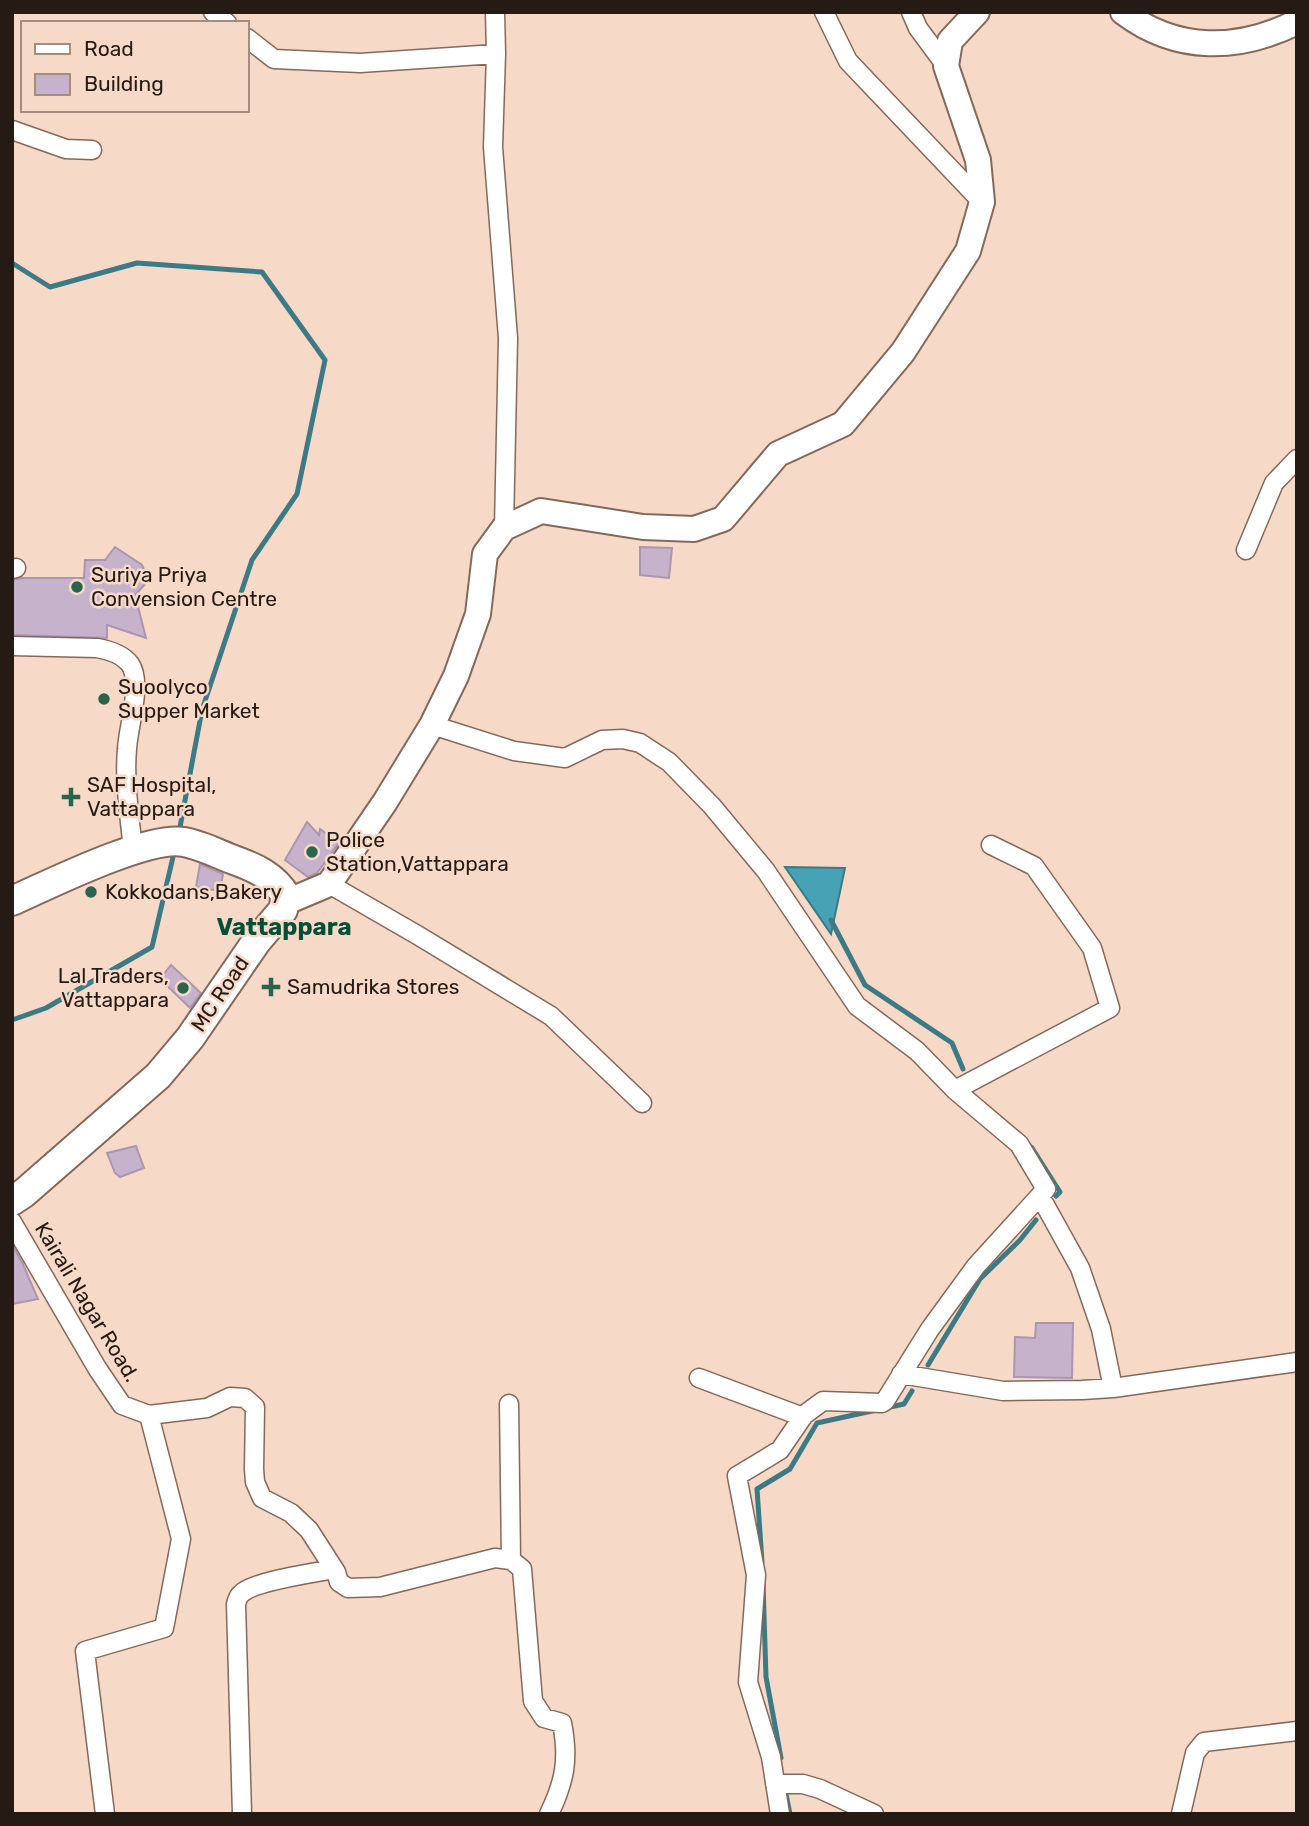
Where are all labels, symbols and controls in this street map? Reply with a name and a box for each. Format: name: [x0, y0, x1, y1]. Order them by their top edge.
legend: [21, 21, 248, 112]
text: Road: [84, 36, 134, 61]
text: Building: [84, 71, 164, 96]
place label: Suriya Priya Convension Centre: [91, 562, 277, 611]
marker: Suriya Priya Convension Centre: [69, 579, 85, 595]
place label: Suoolyco Supper Market: [118, 674, 260, 723]
marker: Suoolyco Supper Market: [96, 691, 112, 707]
place label: SAF Hospital, Vattappara: [87, 772, 217, 821]
marker: SAF Hospital, Vattappara: [61, 787, 81, 807]
place label: Police Station,Vattappara: [326, 827, 509, 876]
marker: Police Station,Vattappara: [304, 844, 320, 860]
place label: Kokkodans,Bakery: [105, 879, 283, 904]
marker: Kokkodans,Bakery: [83, 884, 99, 900]
district label: Vattappara: [216, 913, 352, 941]
street label: MC Road: [185, 951, 254, 1036]
place label: Lal Traders, Vattappara: [58, 963, 169, 1012]
place label: Samudrika Stores: [287, 974, 459, 999]
marker: Samudrika Stores: [261, 977, 281, 997]
marker: Lal Traders, Vattappara: [175, 980, 191, 996]
street label: Kairali Nagar Road.: [30, 1217, 145, 1386]

